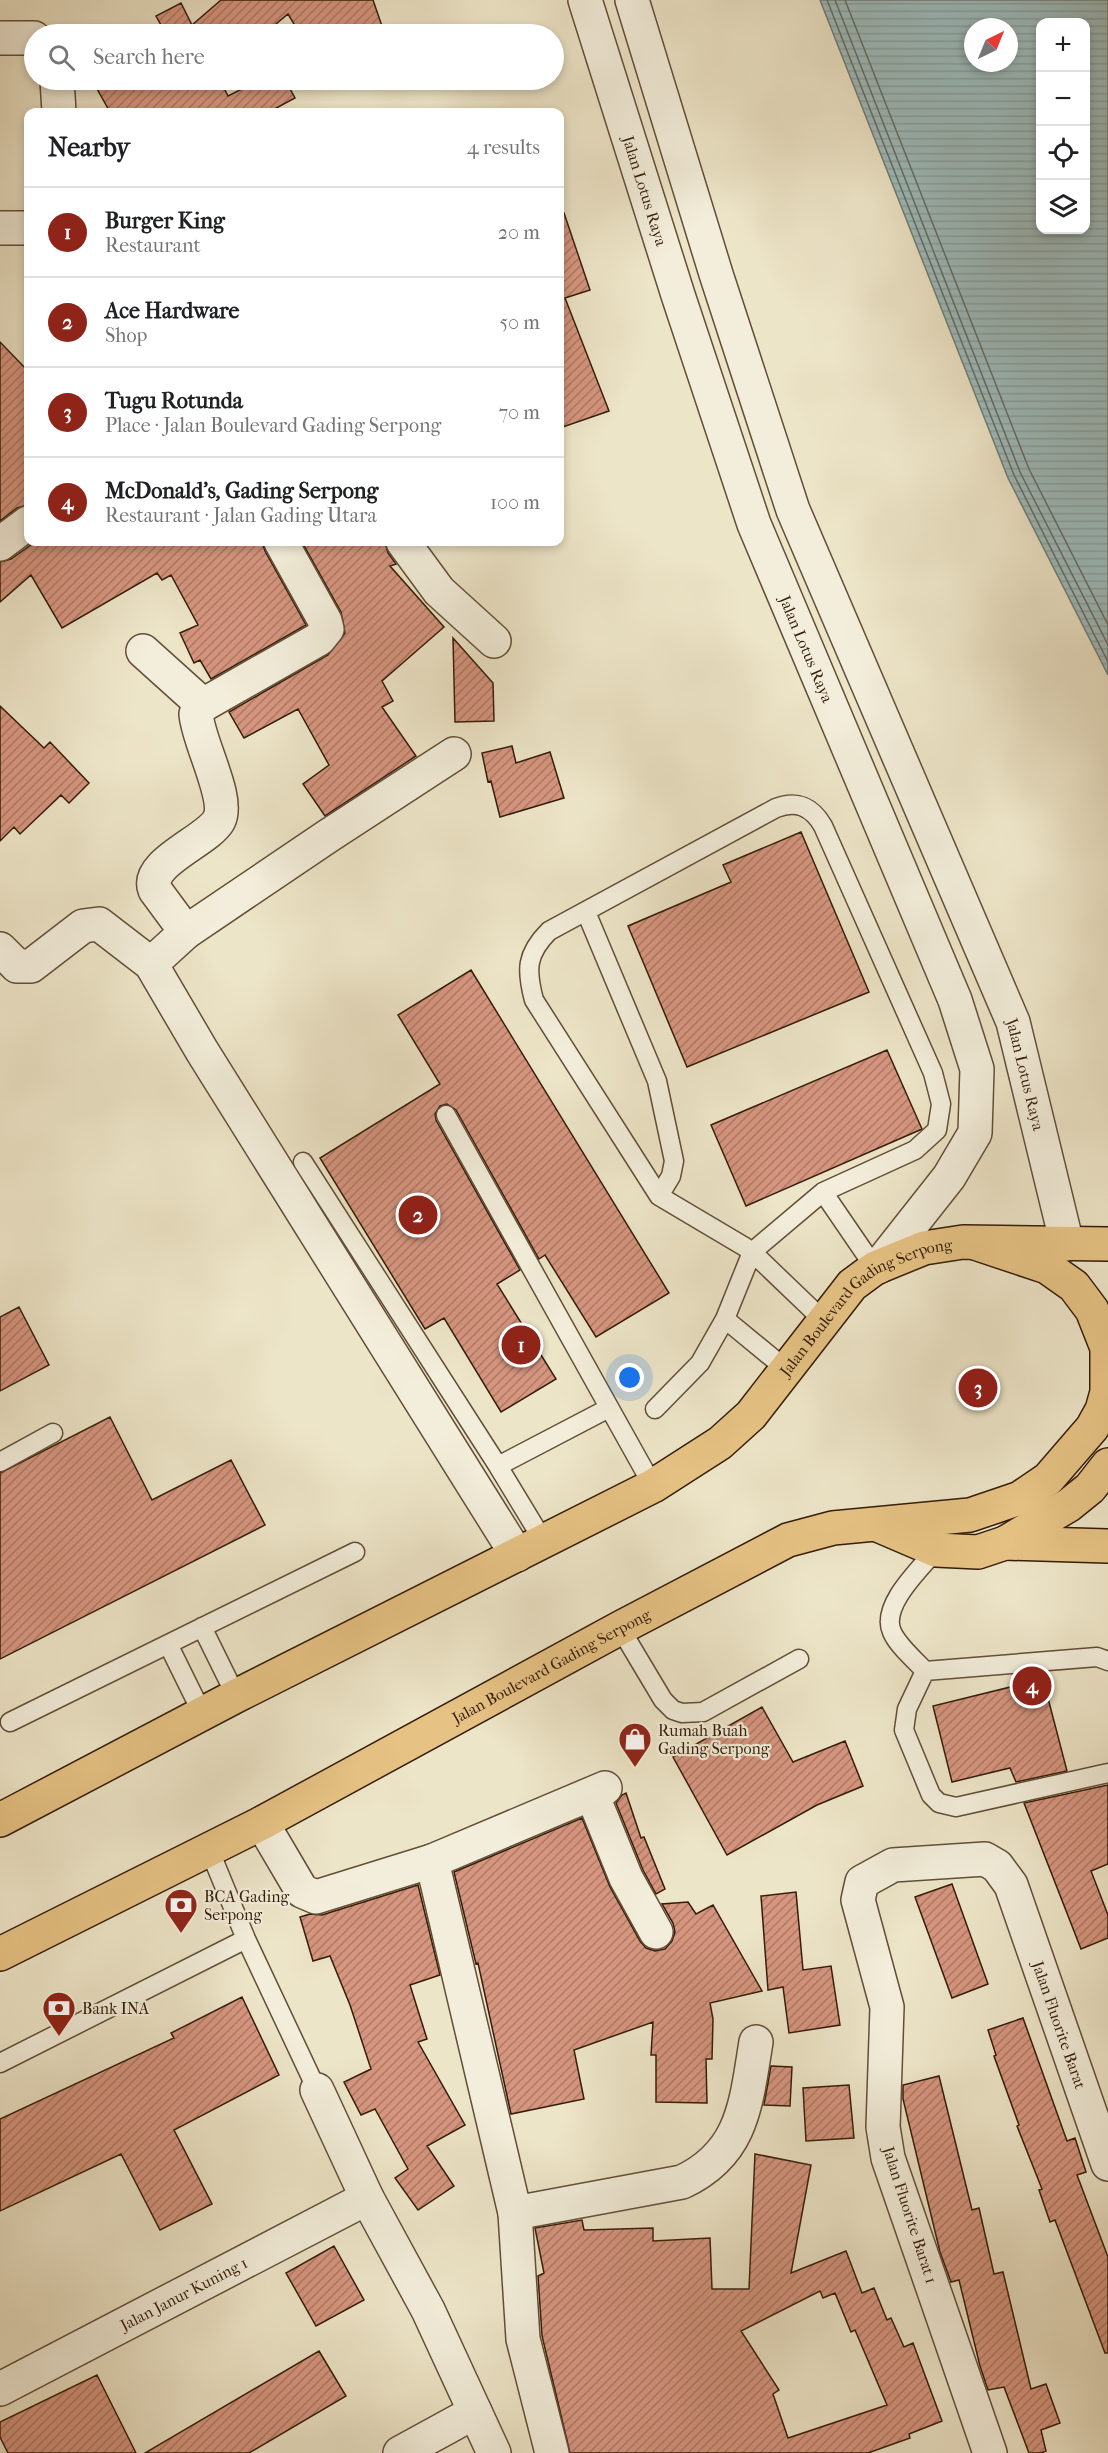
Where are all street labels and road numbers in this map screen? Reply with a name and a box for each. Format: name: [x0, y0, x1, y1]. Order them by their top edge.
street label: Jalan Lotus Raya: [618, 131, 672, 249]
street label: Jalan Lotus Raya: [775, 591, 838, 706]
street label: Jalan Lotus Raya: [1002, 1013, 1049, 1133]
street label: Jalan Boulevard Gading Serpong: [774, 1234, 954, 1382]
street label: Jalan Boulevard Gading Serpong: [447, 1604, 654, 1728]
street label: Jalan Fluorite Barat: [1028, 1957, 1091, 2092]
street label: Jalan Fluorite Barat 1: [878, 2142, 941, 2286]
street label: Jalan Janur Kuning 1: [115, 2253, 250, 2335]

